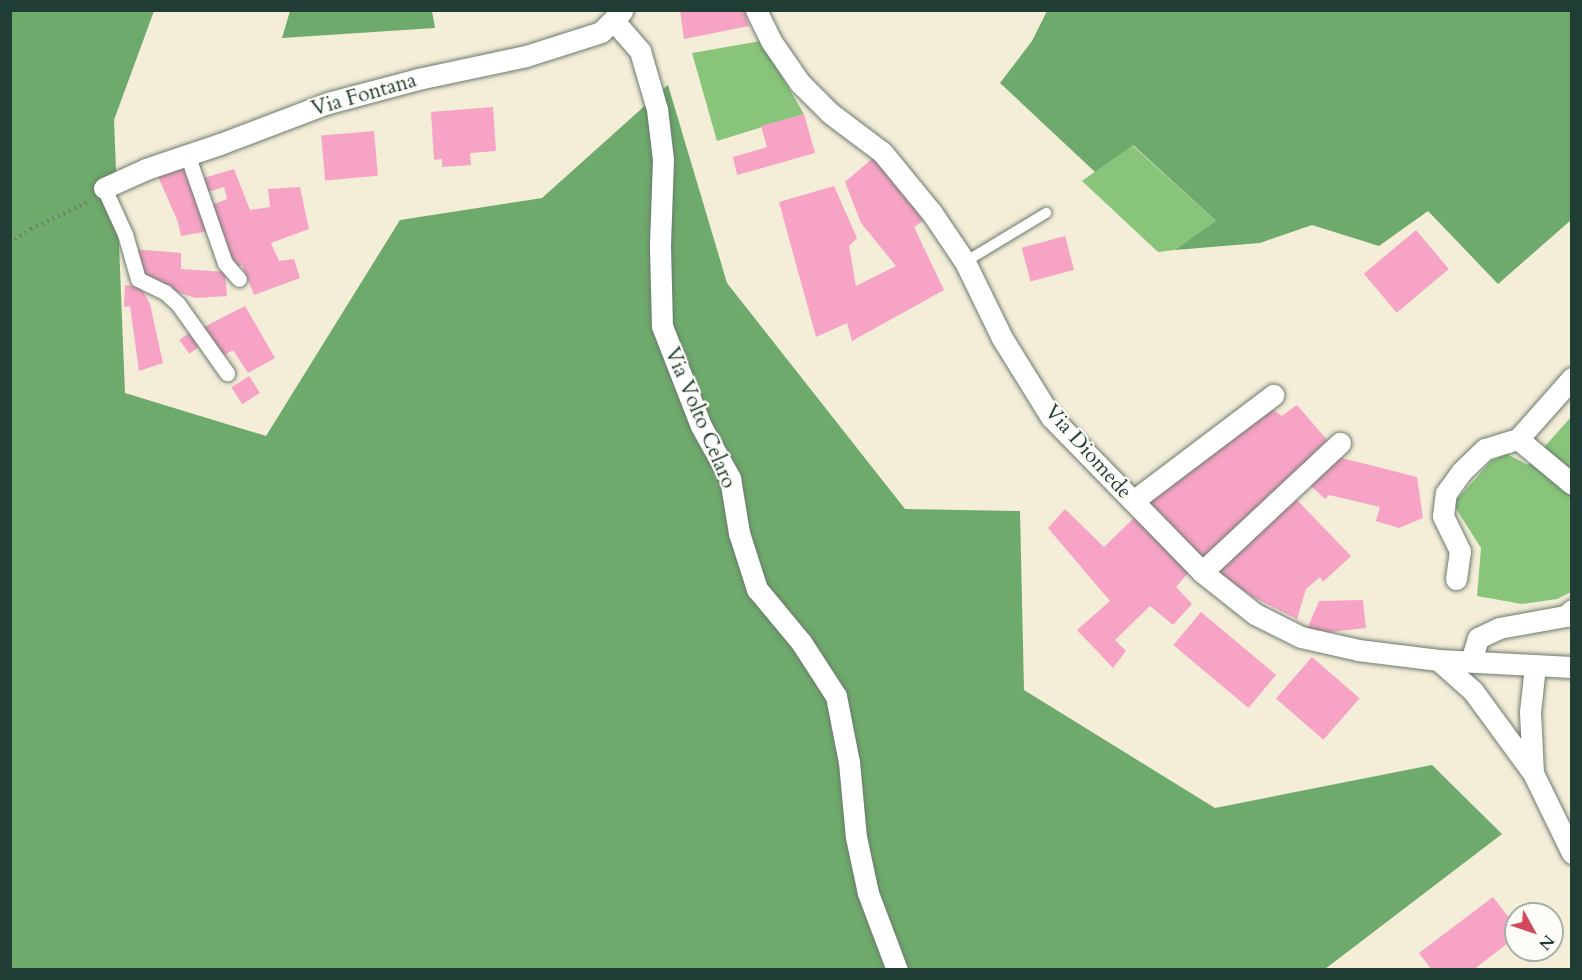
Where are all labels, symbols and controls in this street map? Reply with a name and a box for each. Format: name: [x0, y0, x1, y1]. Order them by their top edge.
street label: Via Fontana: [309, 68, 419, 122]
street label: Via Volto Celaro: [659, 344, 741, 492]
street label: Via Diomede: [1039, 400, 1137, 504]
north arrow: [1504, 902, 1564, 962]
text: N: [1533, 930, 1559, 955]

